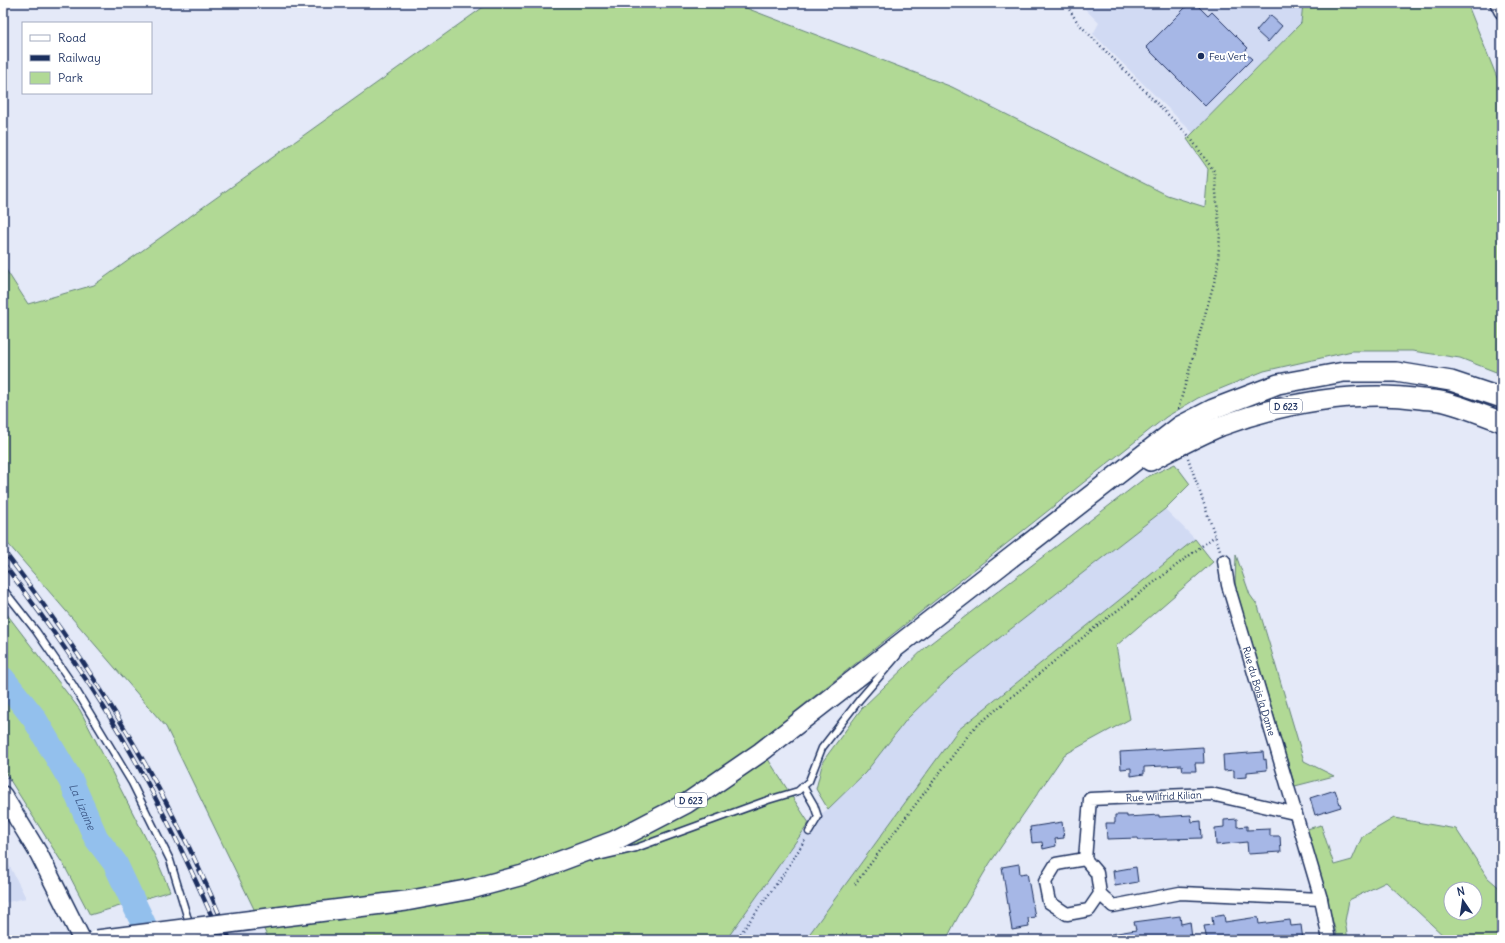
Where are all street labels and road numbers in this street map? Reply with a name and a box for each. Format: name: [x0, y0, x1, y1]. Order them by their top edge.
road number: D 623: [1270, 399, 1302, 413]
street label: Rue du Bois la Dame: [1240, 645, 1279, 737]
street label: Rue Wilfrid Kilian: [1126, 788, 1202, 804]
road number: D 623: [675, 793, 707, 807]

